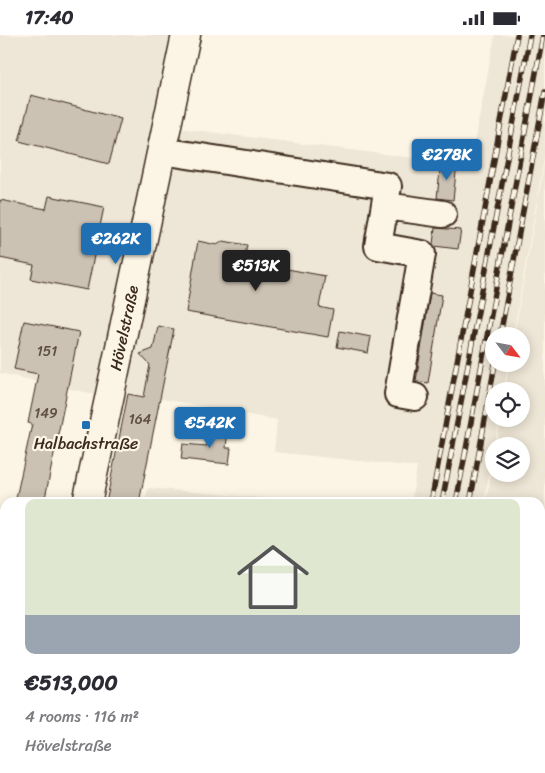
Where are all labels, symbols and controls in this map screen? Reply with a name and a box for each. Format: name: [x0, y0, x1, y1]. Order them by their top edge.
text: 17:40: [25, 1, 74, 34]
pin: €278K: [412, 139, 482, 181]
text: €278K: [423, 140, 471, 169]
pin: €262K: [81, 223, 151, 265]
text: €262K: [92, 224, 140, 253]
pin: €513K: [221, 249, 291, 292]
text: €513K: [233, 251, 279, 280]
street label: Hövelstraße: [101, 282, 147, 373]
north arrow: [485, 327, 530, 373]
map controls: [485, 327, 530, 482]
house number: 151: [37, 339, 57, 364]
button: locate: [485, 382, 530, 427]
house number: 149: [34, 401, 58, 426]
house number: 164: [129, 407, 152, 432]
pin: €542K: [175, 407, 245, 449]
text: €542K: [185, 408, 235, 437]
marker: Halbachstraße: [80, 419, 92, 431]
place label: Halbachstraße: [34, 429, 138, 458]
button: layers: [485, 437, 530, 482]
icon: home: [228, 532, 318, 622]
text: €513,000: [25, 664, 118, 702]
text: 4 rooms · 116 m²: [25, 702, 139, 731]
text: Hövelstraße: [25, 731, 112, 760]

